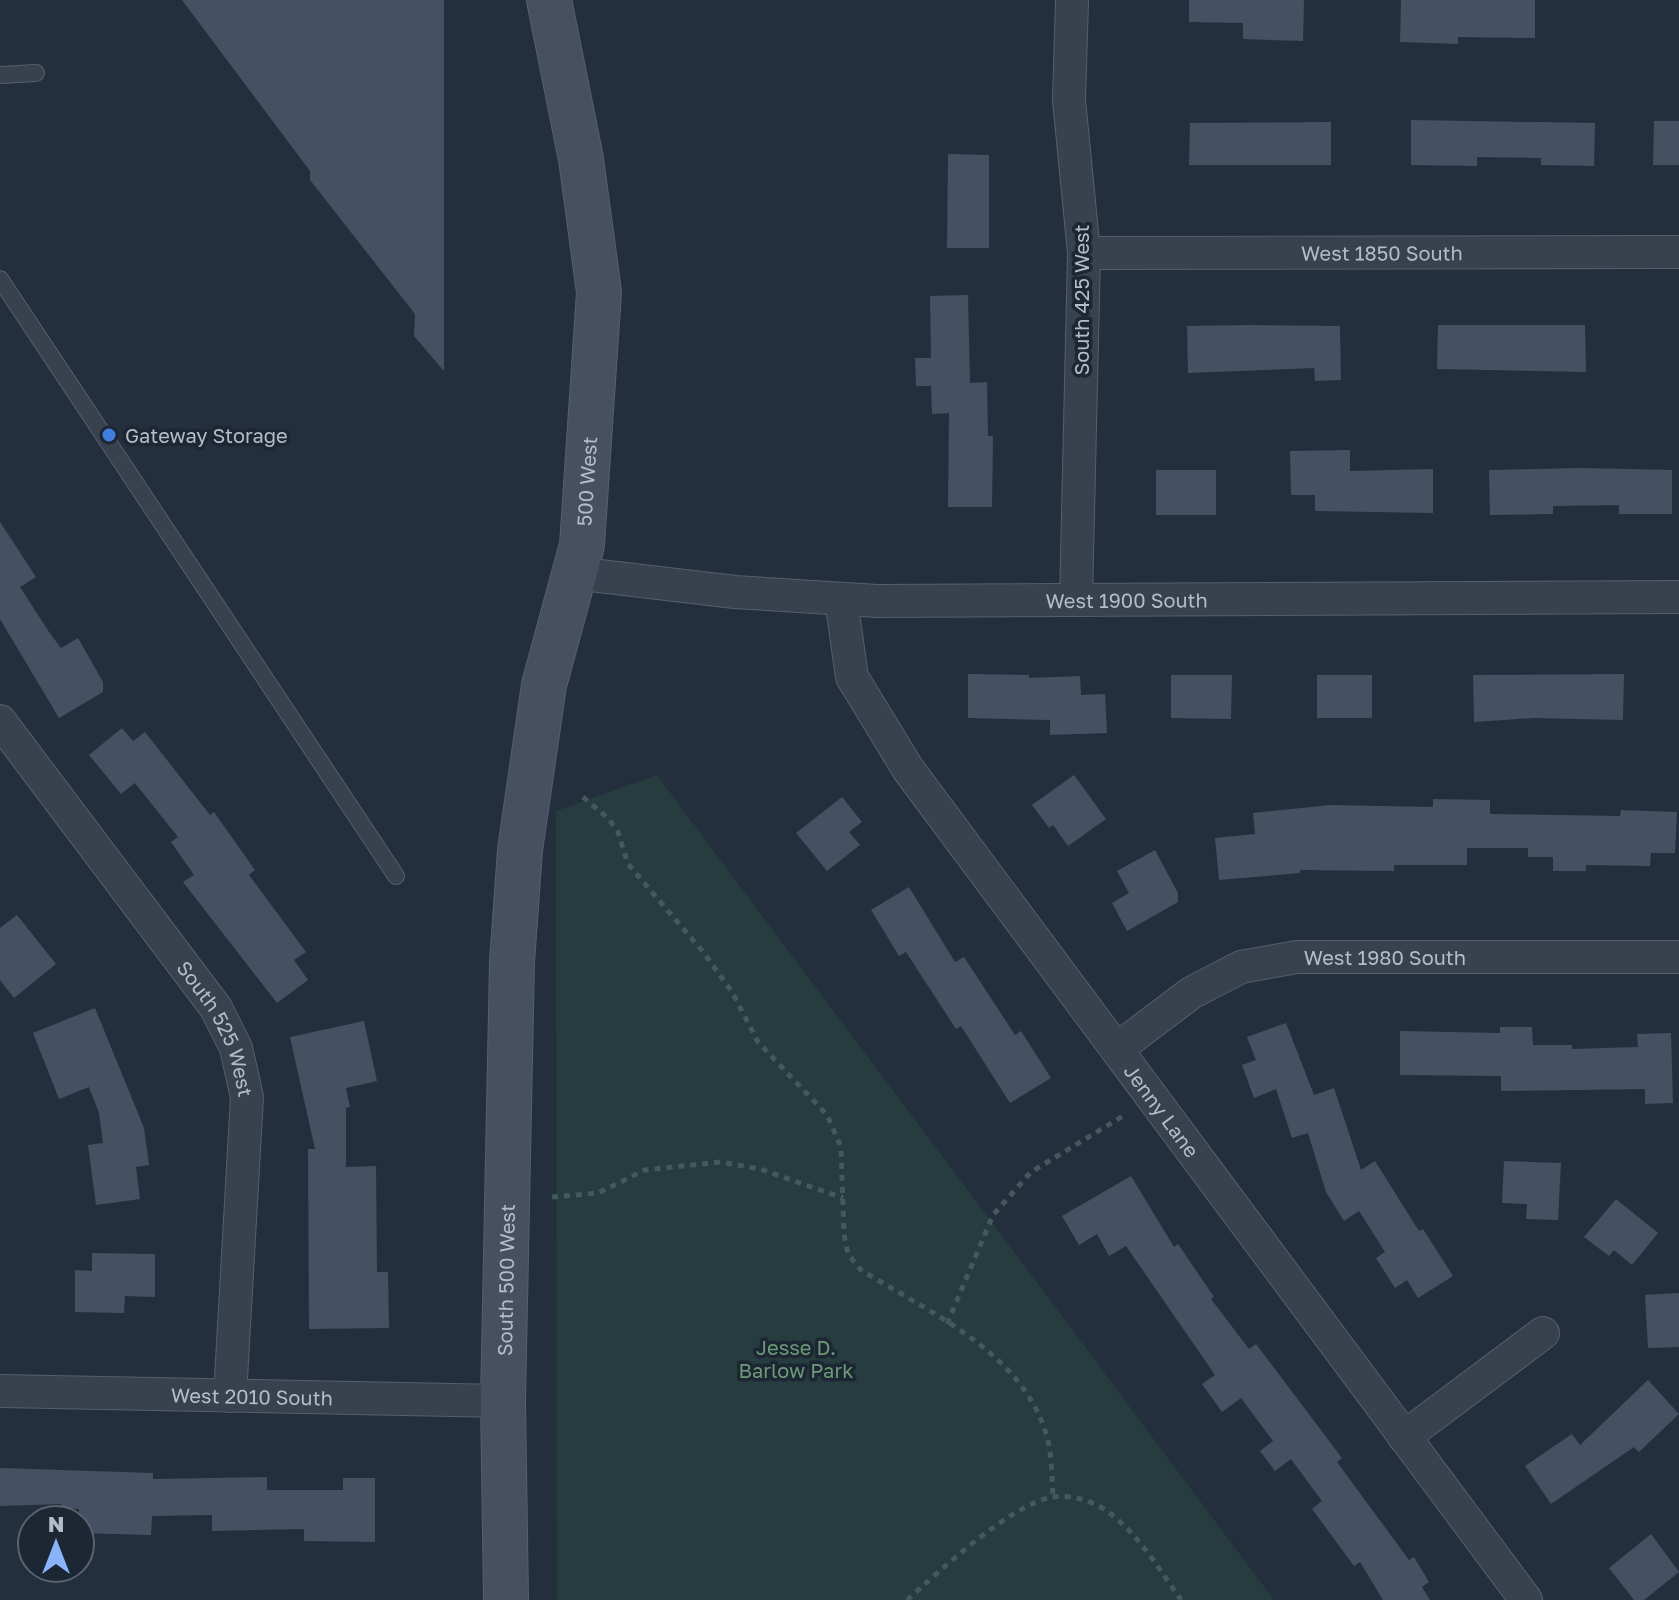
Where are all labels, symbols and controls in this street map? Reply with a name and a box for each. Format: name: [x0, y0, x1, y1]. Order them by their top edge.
street label: South 425 West: [1069, 224, 1093, 376]
street label: West 1850 South: [1301, 240, 1463, 265]
place label: Gateway Storage: [125, 423, 288, 447]
marker: Gateway Storage: [100, 426, 118, 444]
street label: 500 West: [571, 436, 601, 527]
street label: West 1900 South: [1045, 587, 1208, 612]
street label: West 1980 South: [1304, 945, 1466, 969]
street label: South 525 West: [172, 956, 259, 1099]
street label: Jenny Lane: [1119, 1059, 1204, 1162]
street label: South 500 West: [492, 1204, 519, 1356]
park label: Jesse D. Barlow Park: [739, 1335, 854, 1382]
street label: West 2010 South: [171, 1382, 333, 1410]
north arrow: [16, 1504, 96, 1584]
text: N: [48, 1510, 64, 1537]

